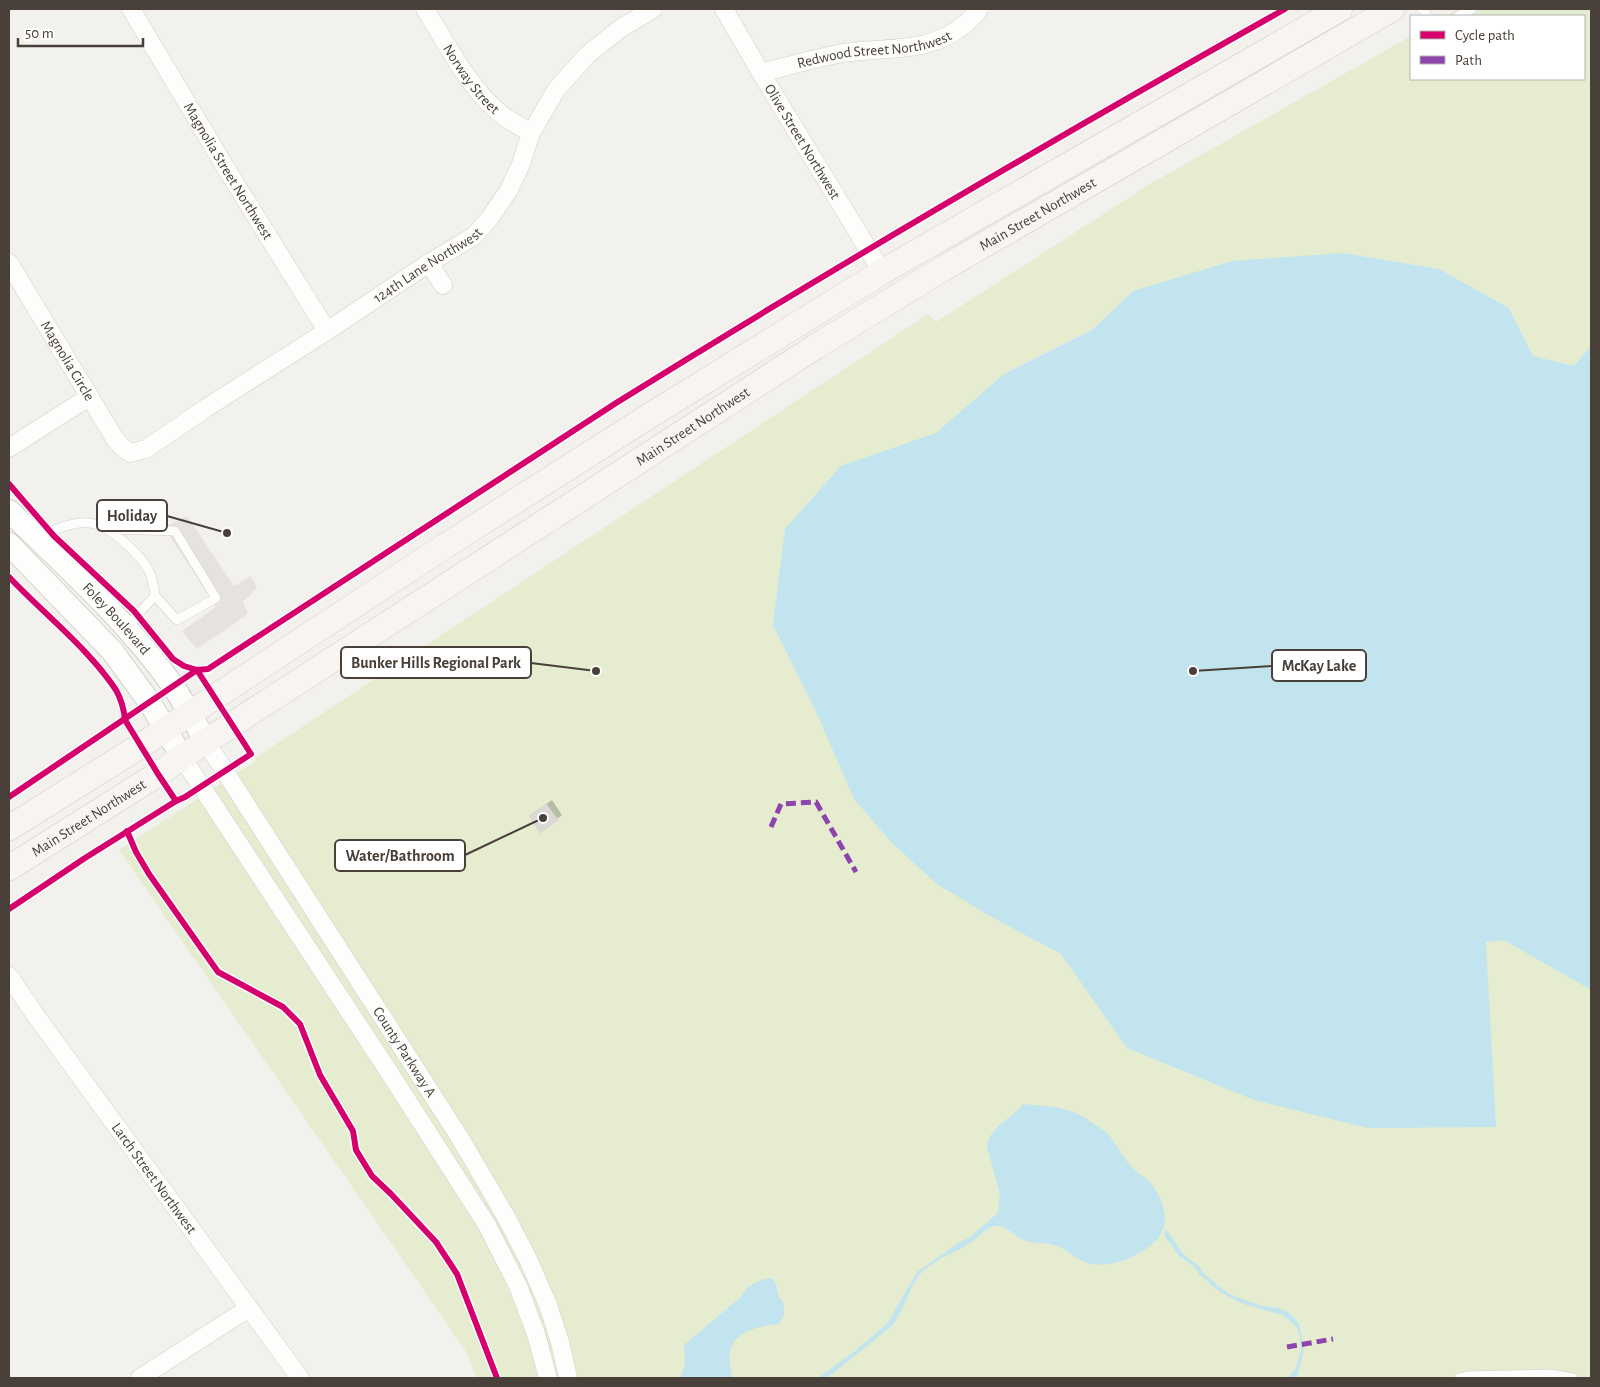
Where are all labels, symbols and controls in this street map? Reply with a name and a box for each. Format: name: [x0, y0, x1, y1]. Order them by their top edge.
scale bar: [18, 15, 142, 47]
legend: [1410, 15, 1585, 80]
text: 50 m: [25, 26, 54, 41]
street label: Redwood Street Northwest: [796, 28, 954, 71]
text: Cycle path: [1455, 28, 1515, 43]
street label: Norway Street: [440, 42, 502, 117]
text: Path: [1455, 53, 1482, 68]
street label: Olive Street Northwest: [762, 81, 843, 202]
street label: Magnolia Street Northwest: [181, 100, 275, 242]
street label: Main Street Northwest: [977, 175, 1099, 254]
street label: 124th Lane Northwest: [371, 225, 486, 306]
street label: Magnolia Circle: [38, 318, 97, 404]
street label: Main Street Northwest: [634, 384, 753, 469]
callout: Holiday: [97, 500, 167, 531]
text: Holiday: [107, 508, 158, 525]
street label: Foley Boulevard: [80, 580, 153, 658]
callout: Bunker Hills Regional Park: [341, 647, 531, 678]
callout: McKay Lake: [1272, 650, 1366, 681]
text: Bunker Hills Regional Park: [351, 655, 521, 671]
text: McKay Lake: [1282, 658, 1357, 675]
street label: Main Street Northwest: [29, 777, 149, 860]
callout: Water/Bathroom: [335, 840, 465, 871]
text: Water/Bathroom: [345, 848, 455, 864]
street label: County Parkway A: [370, 1004, 439, 1100]
street label: Larch Street Northwest: [109, 1120, 199, 1237]

